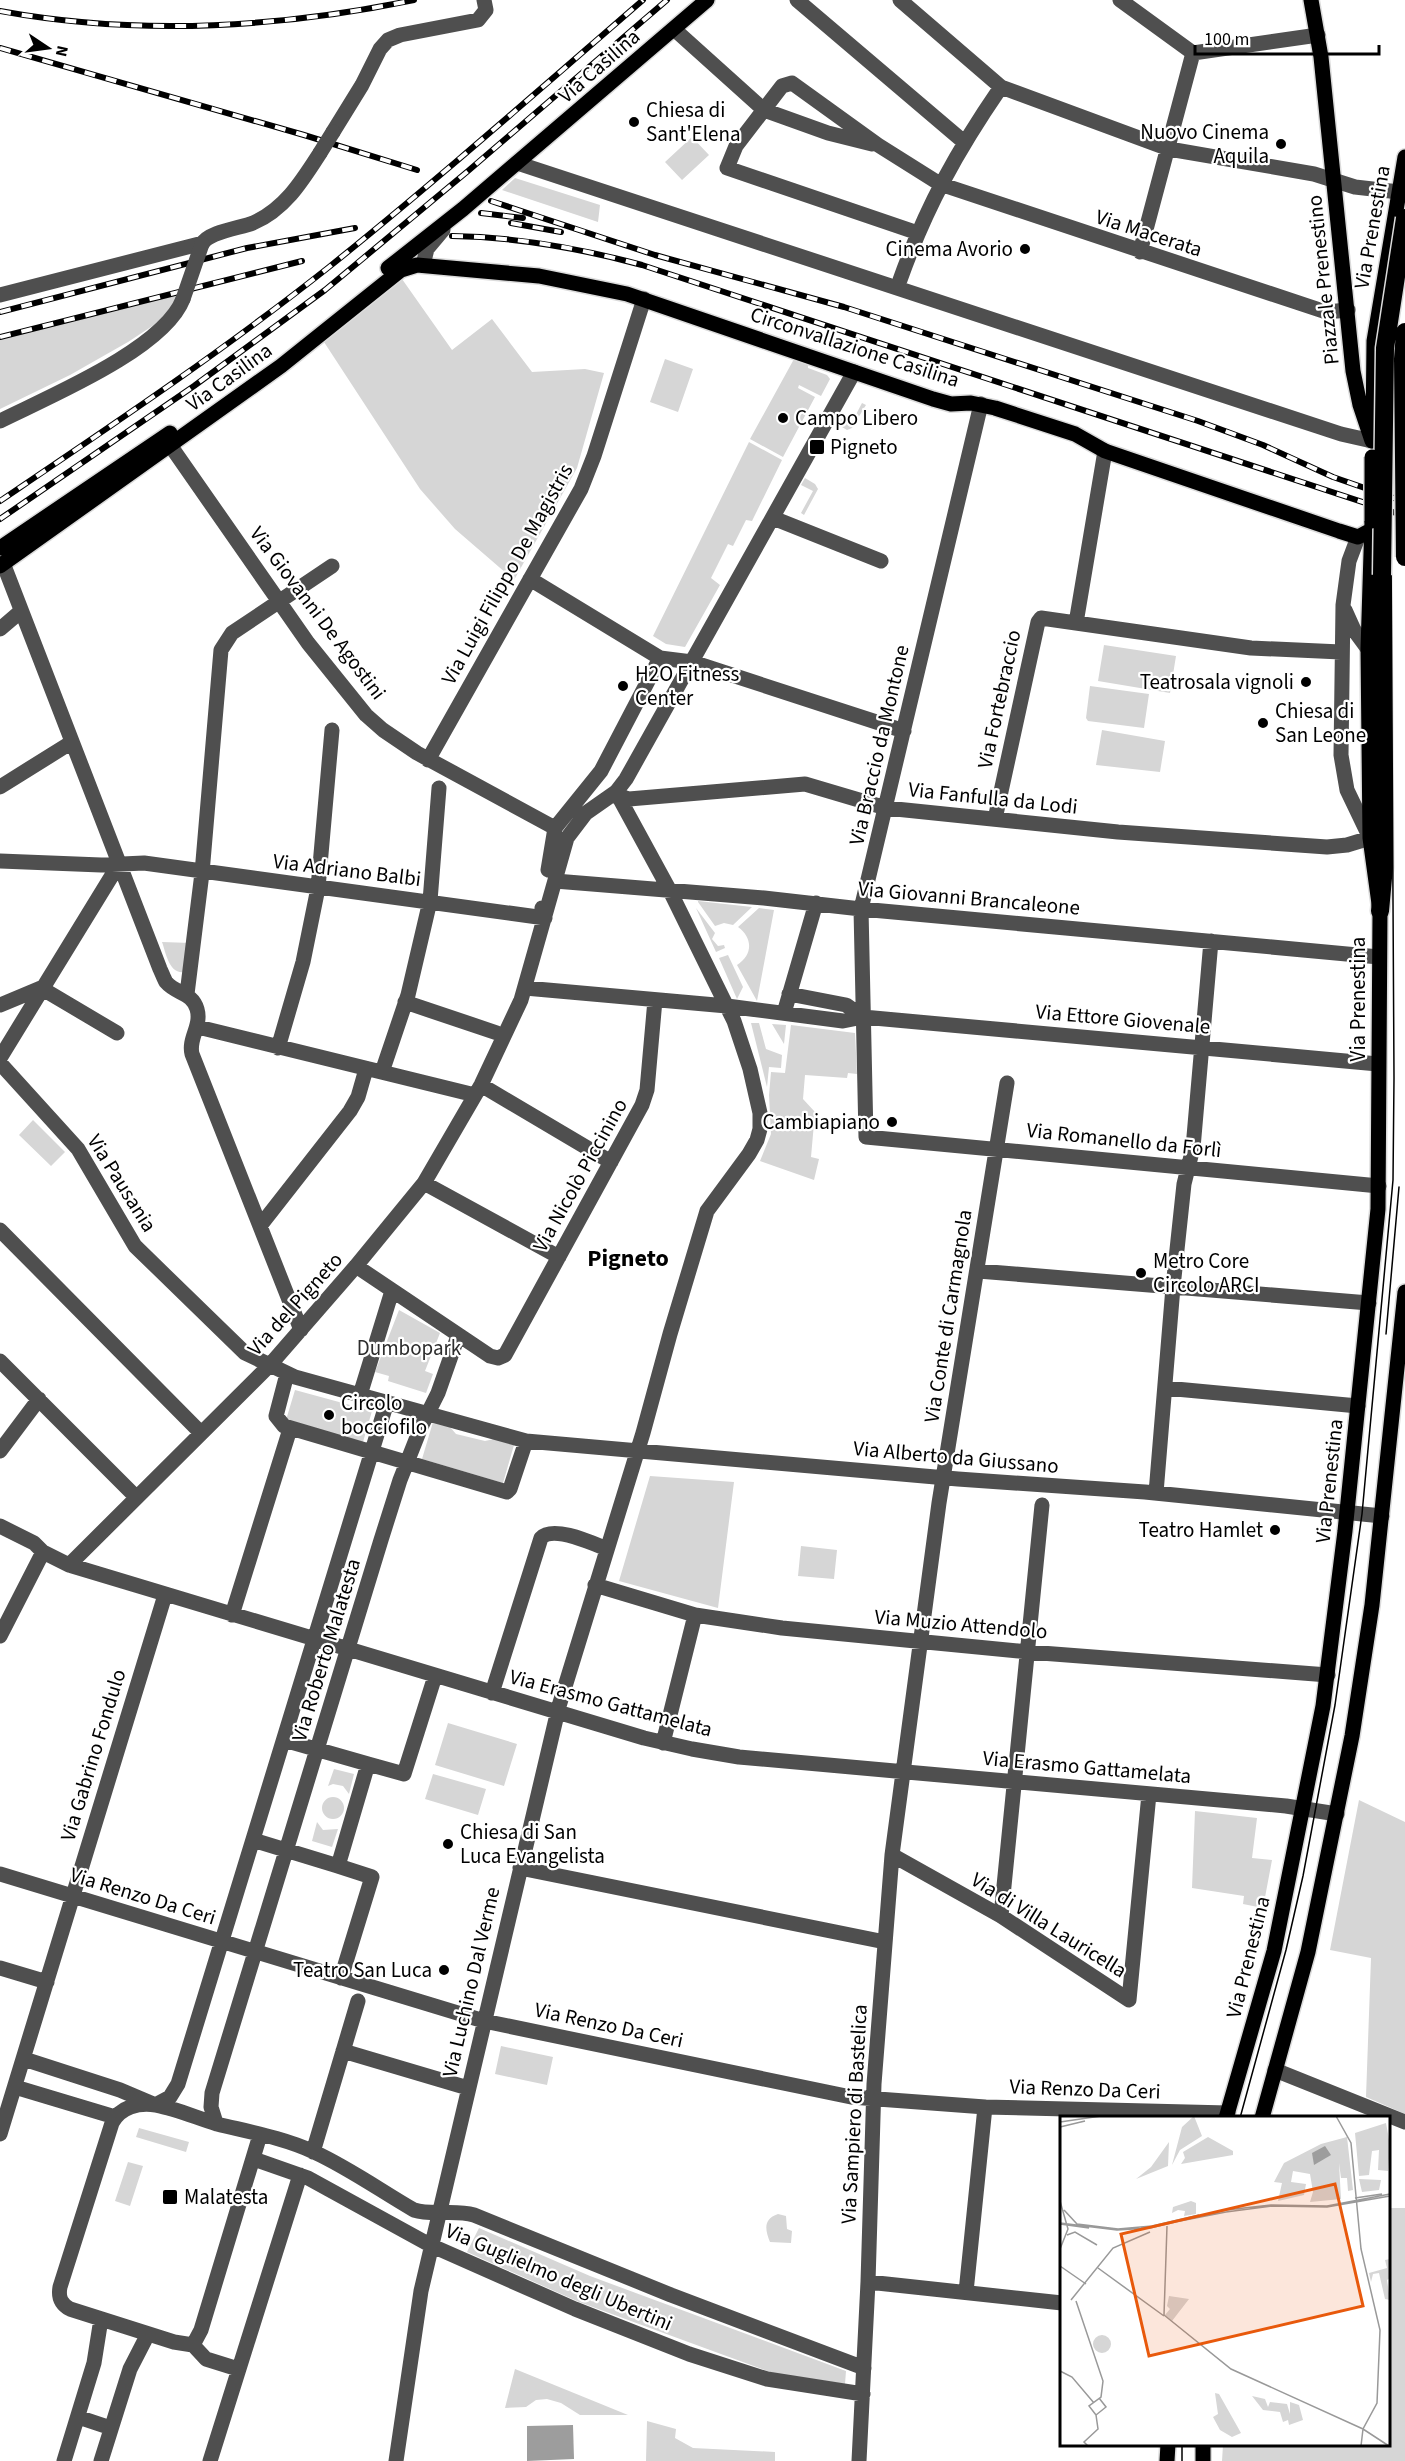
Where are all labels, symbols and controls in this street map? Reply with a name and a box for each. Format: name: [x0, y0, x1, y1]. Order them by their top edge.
north arrow: [18, 18, 78, 78]
scale bar: [1195, 18, 1380, 56]
street label: Via Casilina: [551, 22, 647, 110]
text: 100 m: [1204, 27, 1249, 52]
text: N: [50, 43, 74, 59]
place label: Chiesa di Sant'Elena: [646, 95, 741, 149]
marker: Chiesa di Sant'Elena: [627, 115, 641, 129]
place label: Nuovo Cinema Aquila: [1140, 117, 1269, 171]
marker: Nuovo Cinema Aquila: [1274, 137, 1288, 151]
street label: Via Prenestina: [1346, 163, 1398, 291]
street label: Piazzale Prenestino: [1299, 194, 1347, 366]
street label: Via Macerata: [1092, 202, 1206, 264]
place label: Cinema Avorio: [886, 234, 1013, 264]
marker: Cinema Avorio: [1018, 242, 1032, 256]
street label: Circonvallazione Casilina: [747, 299, 963, 395]
street label: Via Casilina: [180, 336, 278, 418]
place label: Campo Libero: [795, 403, 918, 433]
marker: Campo Libero: [776, 411, 790, 425]
place label: Pigneto: [830, 432, 898, 462]
marker: Pigneto: [808, 438, 826, 456]
street label: Via Luigi Filippo De Magistris: [434, 458, 580, 690]
street label: Via Giovanni De Agostini: [243, 520, 393, 706]
street label: Via Fortebraccio: [970, 627, 1028, 771]
street label: Via Braccio da Montone: [841, 642, 917, 848]
place label: H2O Fitness Center: [635, 659, 740, 713]
place label: Teatrosala vignoli: [1140, 667, 1294, 697]
marker: Teatrosala vignoli: [1299, 675, 1313, 689]
marker: H2O Fitness Center: [616, 679, 630, 693]
place label: Chiesa di San Leone: [1275, 696, 1366, 750]
marker: Chiesa di San Leone: [1256, 716, 1270, 730]
street label: Via Fanfulla da Lodi: [907, 774, 1079, 822]
street label: Via Adriano Balbi: [271, 846, 423, 894]
street label: Via Giovanni Brancaleone: [857, 873, 1081, 923]
street label: Via Prenestina: [1343, 937, 1373, 1061]
street label: Via Ettore Giovenale: [1034, 996, 1212, 1042]
street label: Via Nicolò Piccinino: [525, 1093, 635, 1257]
place label: Cambiapiano: [762, 1107, 880, 1137]
marker: Cambiapiano: [885, 1115, 899, 1129]
street label: Via Romanello da Forlì: [1025, 1115, 1223, 1165]
street label: Via Pausania: [80, 1128, 164, 1238]
street label: Via Conte di Carmagnola: [916, 1207, 980, 1425]
district label: Pigneto: [587, 1241, 669, 1276]
street label: Via del Pigneto: [240, 1246, 350, 1362]
place label: Metro Core Circolo ARCI: [1153, 1246, 1260, 1300]
marker: Metro Core Circolo ARCI: [1134, 1266, 1148, 1280]
park label: Dumbopark: [357, 1333, 462, 1363]
place label: Circolo bocciofilo: [341, 1388, 427, 1442]
marker: Circolo bocciofilo: [322, 1408, 336, 1422]
street label: Via Prenestina: [1308, 1417, 1350, 1545]
street label: Via Alberto da Giussano: [852, 1433, 1060, 1481]
place label: Teatro Hamlet: [1139, 1515, 1263, 1545]
marker: Teatro Hamlet: [1268, 1523, 1282, 1537]
street label: Via Roberto Malatesta: [284, 1555, 368, 1745]
street label: Via Muzio Attendolo: [873, 1601, 1049, 1647]
street label: Via Erasmo Gattamelata: [506, 1661, 716, 1745]
street label: Via Gabrino Fondulo: [53, 1665, 133, 1845]
street label: Via Erasmo Gattamelata: [982, 1743, 1192, 1791]
place label: Chiesa di San Luca Evangelista: [460, 1817, 605, 1871]
marker: Chiesa di San Luca Evangelista: [441, 1837, 455, 1851]
street label: Via Renzo Da Ceri: [66, 1860, 220, 1932]
street label: Via di Villa Lauricella: [965, 1865, 1133, 1985]
street label: Via Luchino Dal Verme: [435, 1884, 507, 2080]
street label: Via Prenestina: [1218, 1893, 1278, 2021]
place label: Teatro San Luca: [293, 1955, 432, 1985]
marker: Teatro San Luca: [437, 1963, 451, 1977]
street label: Via Renzo Da Ceri: [532, 1995, 686, 2055]
street label: Via Sampiero di Bastelica: [833, 2003, 875, 2225]
street label: Via Renzo Da Ceri: [1009, 2071, 1161, 2107]
inset map: [1060, 2116, 1390, 2446]
place label: Malatesta: [184, 2182, 268, 2212]
marker: Malatesta: [161, 2188, 179, 2206]
street label: Via Guglielmo degli Ubertini: [441, 2216, 677, 2338]

